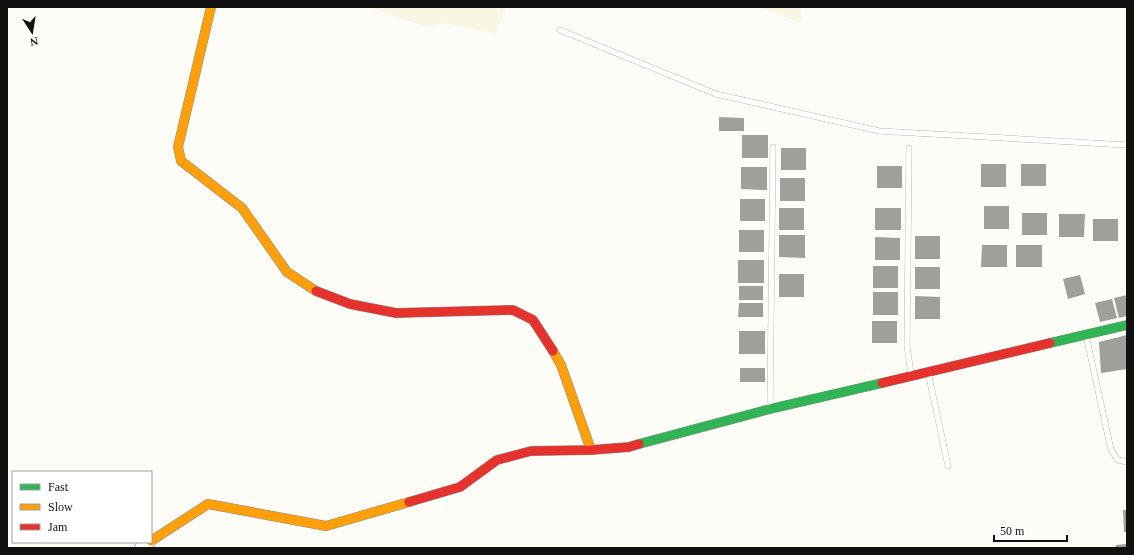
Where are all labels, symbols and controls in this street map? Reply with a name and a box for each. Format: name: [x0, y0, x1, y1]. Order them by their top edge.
north arrow: [12, 12, 52, 52]
text: N: [29, 35, 39, 48]
legend: [12, 471, 152, 543]
text: Fast: [48, 480, 69, 494]
text: Slow: [48, 500, 73, 514]
scale bar: [994, 517, 1067, 543]
text: Jam: [48, 520, 68, 534]
text: 50 m: [1000, 524, 1025, 538]

